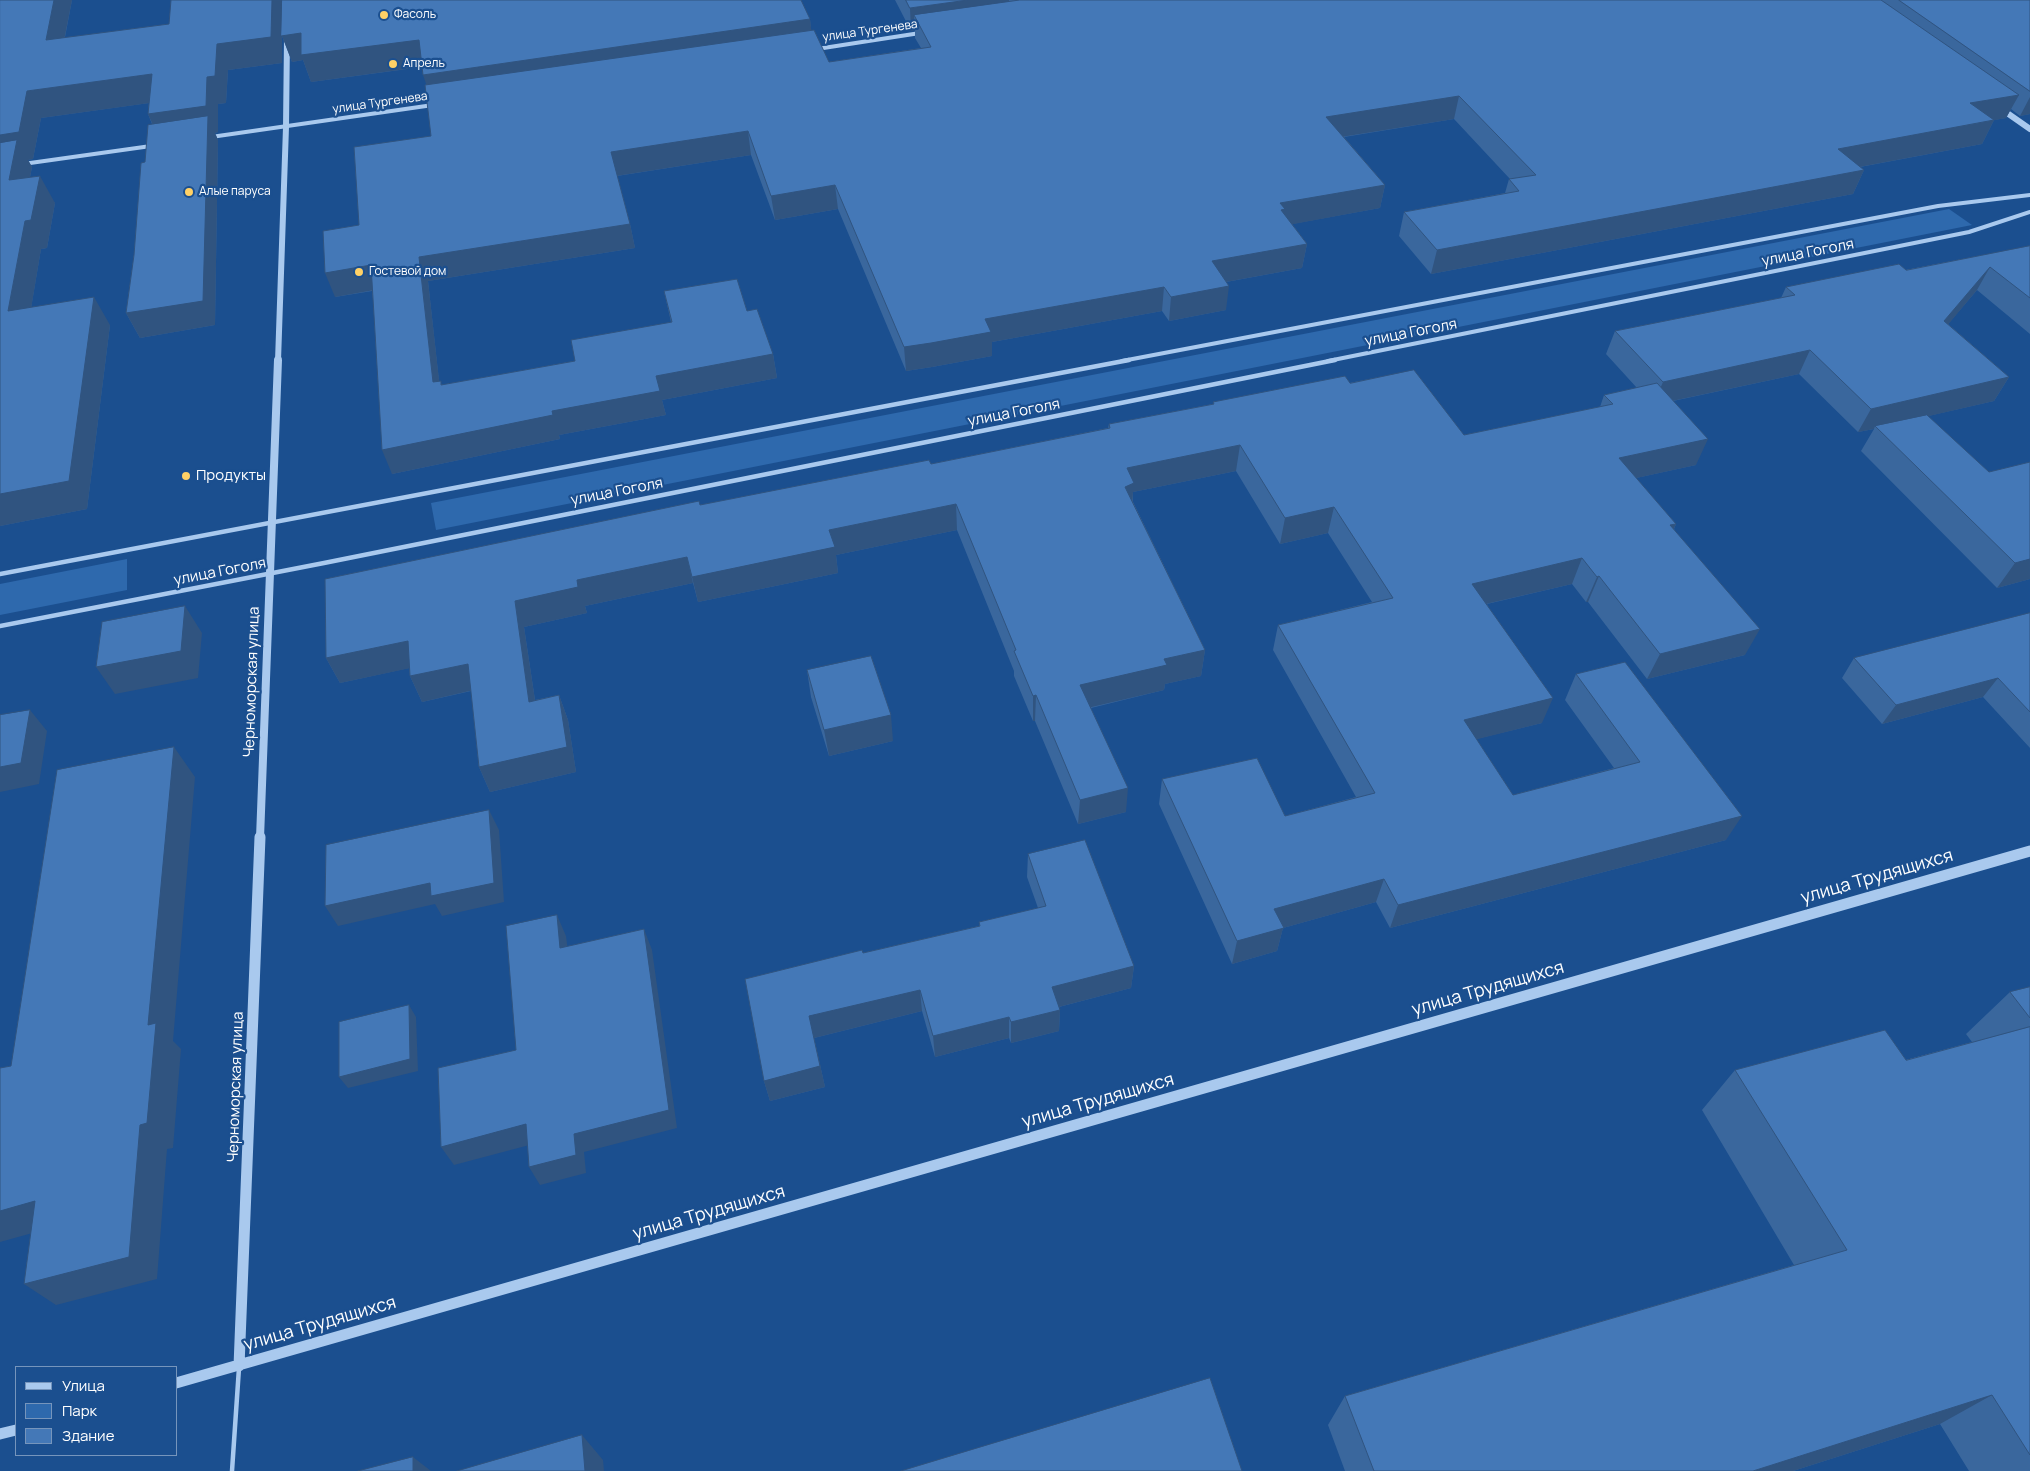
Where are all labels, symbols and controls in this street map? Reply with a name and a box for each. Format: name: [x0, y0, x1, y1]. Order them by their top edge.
place label: Фасоль: [394, 8, 436, 22]
marker: Фасоль: [378, 9, 390, 21]
street label: улица Тургенева: [822, 17, 918, 45]
place label: Апрель: [403, 57, 445, 71]
marker: Апрель: [387, 58, 399, 70]
street label: улица Тургенева: [332, 89, 428, 117]
place label: Алые паруса: [199, 185, 271, 199]
marker: Алые паруса: [183, 186, 195, 198]
street label: улица Гоголя: [1760, 235, 1856, 271]
place label: Гостевой дом: [369, 265, 446, 279]
marker: Гостевой дом: [353, 266, 365, 278]
street label: улица Гоголя: [1363, 315, 1459, 351]
street label: улица Гоголя: [966, 395, 1062, 431]
place label: Продукты: [196, 467, 266, 485]
marker: Продукты: [180, 470, 192, 482]
street label: улица Гоголя: [569, 474, 665, 510]
street label: улица Гоголя: [172, 554, 268, 590]
street label: Черноморская улица: [240, 606, 264, 758]
street label: улица Трудящихся: [1798, 845, 1956, 909]
street label: улица Трудящихся: [1409, 957, 1567, 1021]
street label: Черноморская улица: [224, 1011, 248, 1163]
street label: улица Трудящихся: [1019, 1069, 1177, 1133]
street label: улица Трудящихся: [630, 1181, 788, 1245]
street label: улица Трудящихся: [241, 1292, 399, 1356]
legend: [15, 1366, 178, 1456]
text: Улица: [62, 1375, 105, 1396]
text: Парк: [62, 1400, 97, 1421]
text: Здание: [62, 1425, 114, 1446]

